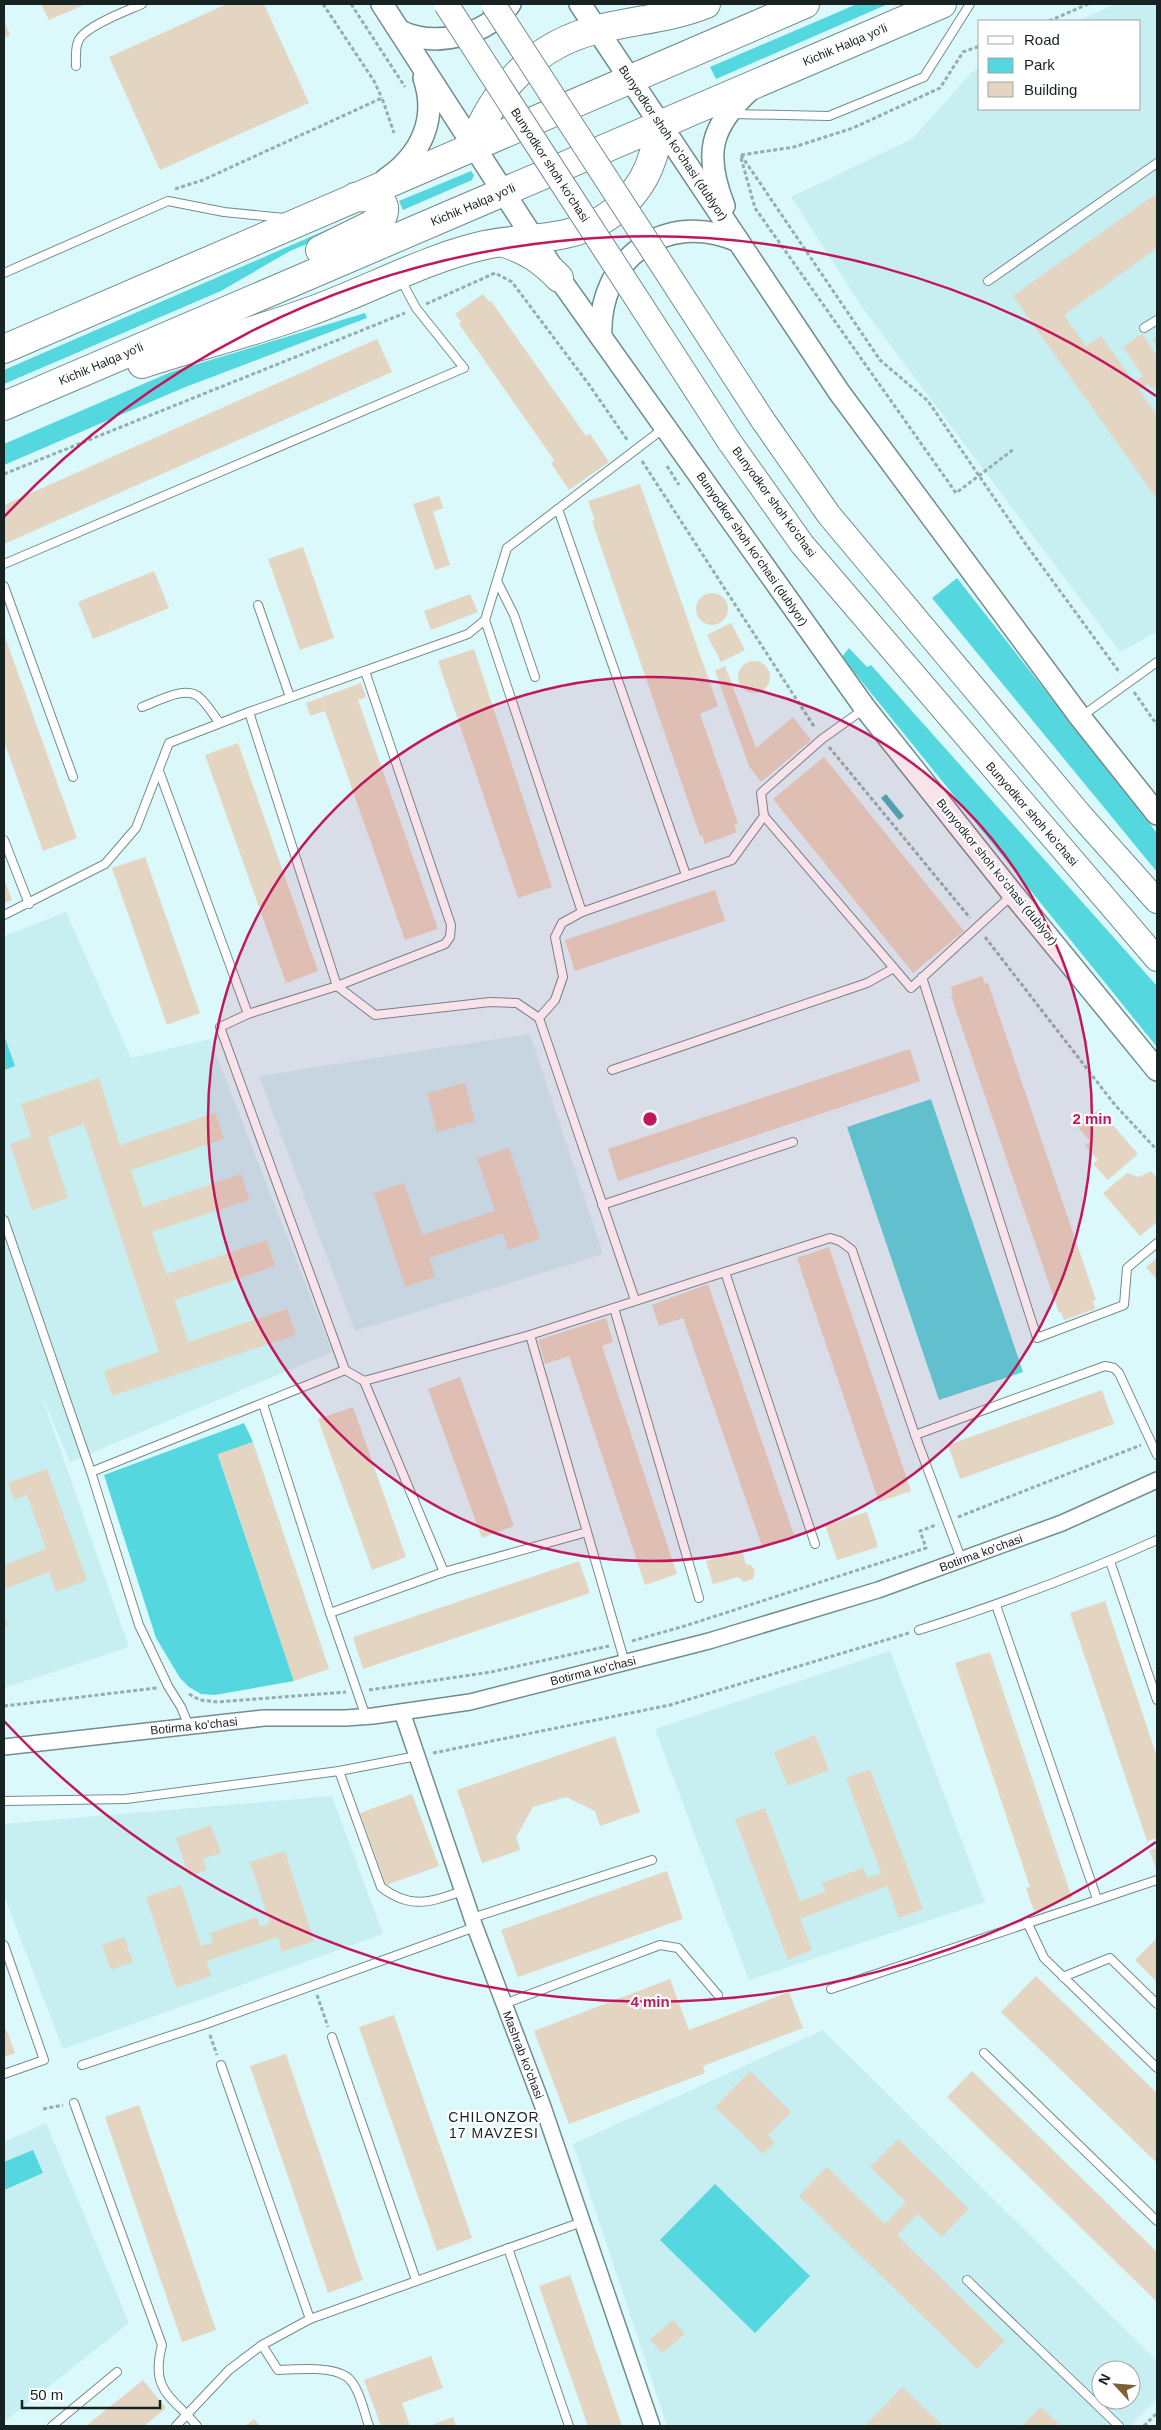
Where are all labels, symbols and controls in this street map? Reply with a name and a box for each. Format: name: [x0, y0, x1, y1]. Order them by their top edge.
legend: [978, 20, 1141, 110]
street label: Kichik Halqa yo'li: [801, 21, 889, 69]
text: Road: [1024, 31, 1060, 48]
text: Park: [1024, 56, 1055, 73]
street label: Bunyodkor shoh koʻchasi (dublyor): [616, 63, 730, 223]
text: Building: [1024, 81, 1077, 98]
street label: Bunyodkor shoh ko'chasi: [508, 105, 592, 225]
street label: Kichik Halqa yo'li: [429, 181, 517, 229]
street label: Kichik Halqa yo'li: [57, 340, 145, 388]
street label: Bunyodkor shoh ko'chasi: [729, 444, 819, 560]
street label: Bunyodkor shoh koʻchasi (dublyor): [693, 470, 811, 628]
street label: Bunyodkor shoh ko'chasi: [983, 759, 1081, 869]
street label: Bunyodkor shoh koʻchasi (dublyor): [934, 796, 1060, 948]
centre of rings: [641, 1110, 659, 1128]
text: 2 min: [1072, 1110, 1112, 1127]
street label: Botirma ko'chasi: [937, 1531, 1025, 1575]
street label: Botirma ko'chasi: [549, 1654, 637, 1688]
street label: Botirma ko'chasi: [150, 1714, 238, 1738]
text: 4 min: [630, 1993, 670, 2010]
street label: Mashrab ko'chasi: [500, 2009, 546, 2101]
district label: CHILONZOR 17 MAVZESI: [448, 2109, 540, 2141]
north arrow: [1091, 2360, 1141, 2410]
text: N: [1095, 2371, 1114, 2387]
scale bar: [22, 2378, 160, 2410]
text: 50 m: [30, 2386, 63, 2403]

